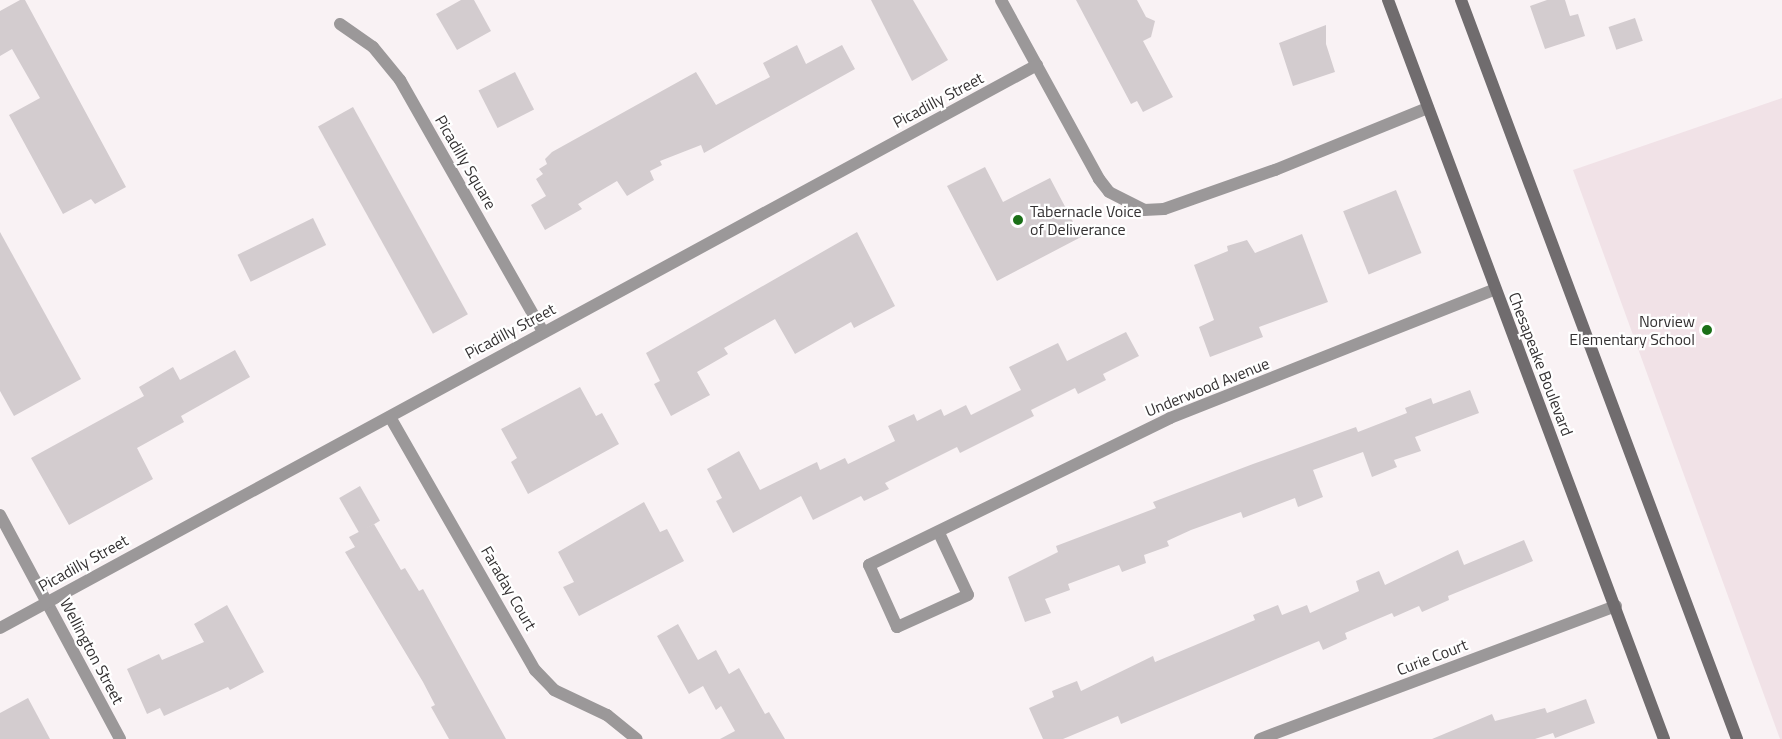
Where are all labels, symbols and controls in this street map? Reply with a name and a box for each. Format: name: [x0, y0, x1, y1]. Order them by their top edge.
street label: Picadilly Street: [889, 68, 987, 132]
street label: Picadilly Square: [431, 111, 501, 213]
place label: Tabernacle Voice of Deliverance: [1030, 201, 1142, 239]
marker: Tabernacle Voice of Deliverance: [1011, 213, 1025, 227]
street label: Chesapeake Boulevard: [1505, 289, 1577, 439]
street label: Picadilly Street: [461, 299, 559, 363]
place label: Norview Elementary School: [1569, 311, 1695, 349]
marker: Norview Elementary School: [1700, 323, 1714, 337]
street label: Underwood Avenue: [1142, 353, 1272, 421]
street label: Picadilly Street: [35, 530, 131, 596]
street label: Faraday Court: [477, 543, 541, 633]
street label: Wellington Street: [56, 595, 128, 707]
street label: Curie Court: [1394, 635, 1470, 679]

